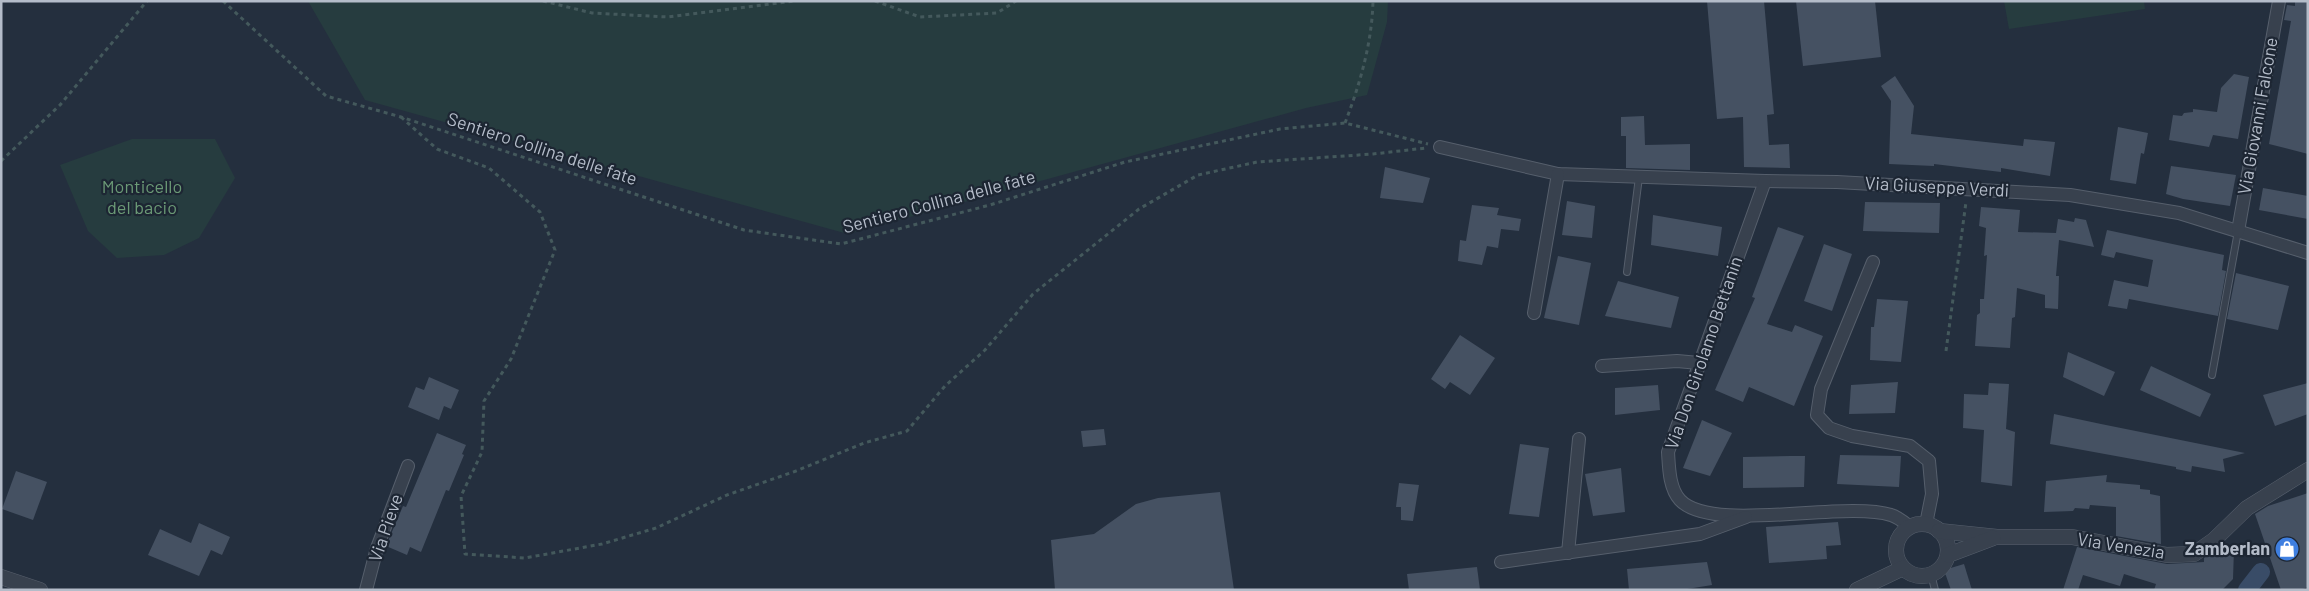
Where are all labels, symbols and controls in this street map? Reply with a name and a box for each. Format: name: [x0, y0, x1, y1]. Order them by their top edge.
street label: Via Giovanni Falcone: [2232, 35, 2282, 196]
street label: Sentiero Collina delle fate: [445, 107, 640, 189]
street label: Sentiero Collina delle fate: [840, 165, 1037, 237]
street label: Via Giuseppe Verdi: [1864, 171, 2010, 201]
park label: Monticello del bacio: [102, 175, 182, 218]
street label: Via Don Girolamo Bettanin: [1660, 253, 1746, 452]
street label: Via Pieve: [363, 491, 407, 565]
street label: Via Venezia: [2076, 527, 2166, 563]
shop icon: Zamberlan: [2274, 536, 2300, 562]
place label: Zamberlan: [2185, 537, 2270, 559]

